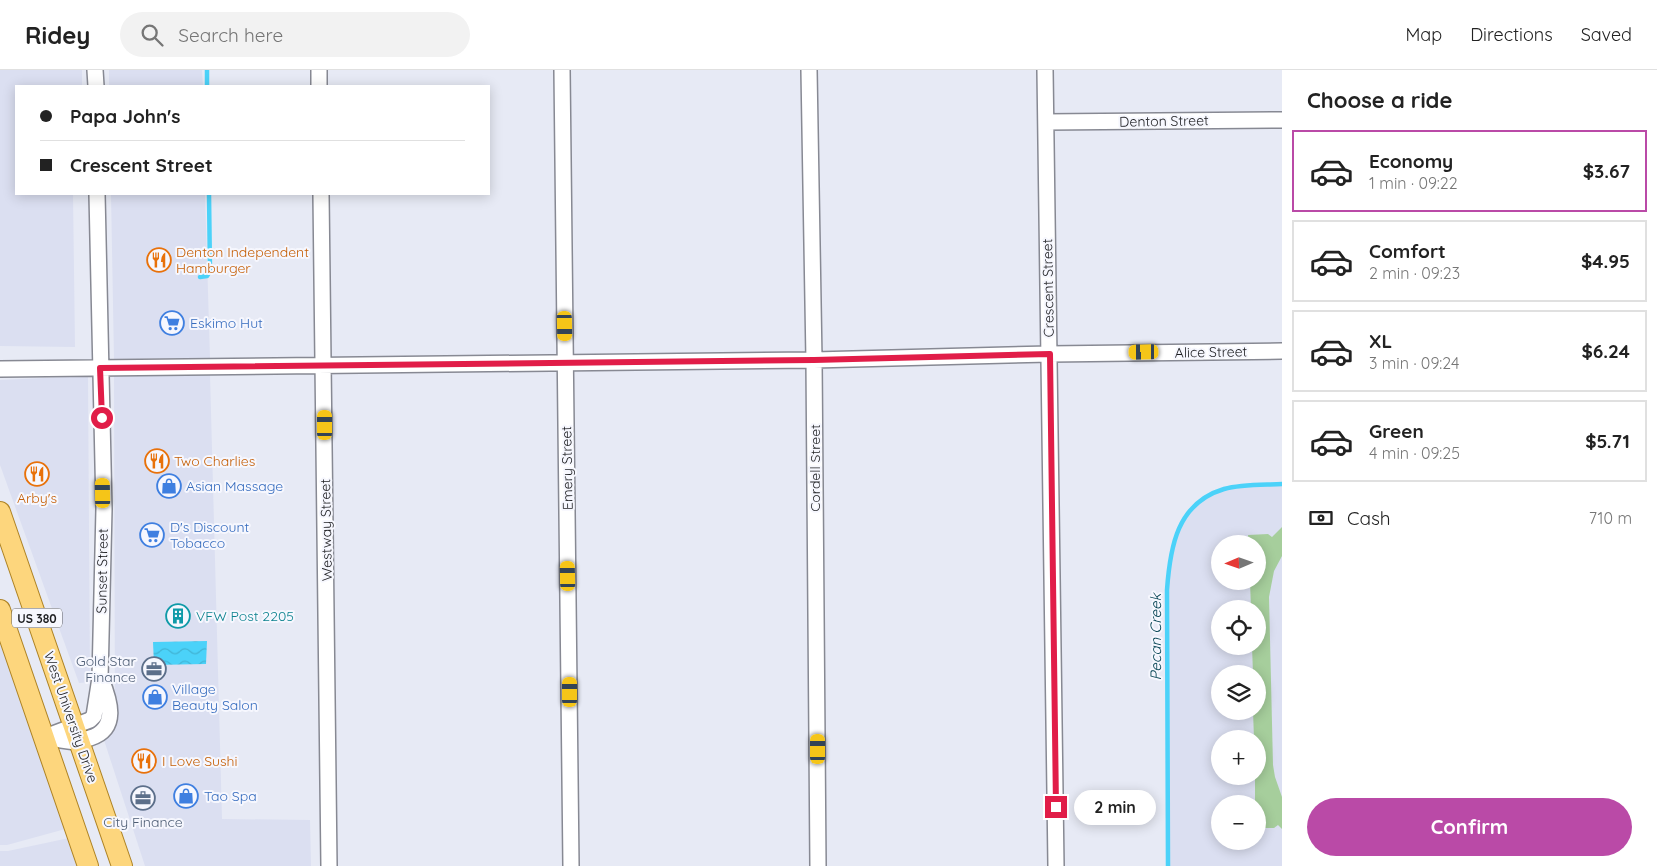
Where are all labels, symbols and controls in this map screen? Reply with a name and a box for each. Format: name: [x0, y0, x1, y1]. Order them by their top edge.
search box: [120, 12, 470, 57]
text: Ridey: [25, 20, 90, 50]
icon: search: [138, 21, 166, 49]
text: Search here: [178, 23, 283, 47]
text: Map: [1405, 23, 1442, 46]
text: Directions: [1470, 23, 1553, 46]
text: Saved: [1581, 23, 1632, 46]
text: Choose a ride: [1307, 86, 1452, 114]
text: Papa John's: [70, 104, 180, 128]
street label: Denton Street: [1119, 111, 1209, 131]
icon: car: [1309, 149, 1354, 194]
text: Economy: [1369, 149, 1453, 173]
text: Crescent Street: [70, 153, 213, 177]
text: $3.67: [1583, 159, 1630, 183]
text: 1 min · 09:22: [1369, 173, 1458, 193]
street label: Crescent Street: [1038, 238, 1058, 338]
icon: car: [1309, 239, 1354, 284]
text: Comfort: [1369, 239, 1446, 263]
place label: Denton Independent Hamburger: [176, 243, 309, 277]
restaurant icon: Denton Independent Hamburger: [146, 247, 172, 273]
text: $4.95: [1581, 249, 1630, 273]
text: 2 min · 09:23: [1369, 263, 1460, 283]
supermarket icon: Eskimo Hut: [159, 310, 185, 336]
car: [557, 311, 572, 341]
place label: Eskimo Hut: [190, 314, 263, 332]
icon: car: [1309, 329, 1354, 374]
text: XL: [1369, 329, 1392, 353]
text: $6.24: [1581, 339, 1630, 363]
street label: Alice Street: [1175, 342, 1248, 362]
car: [1128, 344, 1159, 360]
text: 3 min · 09:24: [1369, 353, 1459, 373]
route start: [91, 407, 113, 429]
car: [317, 410, 332, 440]
icon: car: [1309, 419, 1354, 464]
text: Green: [1369, 419, 1424, 443]
street label: Cordell Street: [806, 424, 824, 512]
street label: Emery Street: [557, 426, 577, 510]
text: $5.71: [1585, 429, 1630, 453]
text: 4 min · 09:25: [1369, 443, 1460, 463]
restaurant icon: Two Charlies: [144, 448, 170, 474]
place label: Two Charlies: [174, 452, 255, 470]
restaurant icon: Arby's: [24, 461, 50, 487]
shop icon: Asian Massage: [156, 473, 182, 499]
place label: Asian Massage: [186, 477, 283, 495]
car: [95, 478, 110, 508]
street label: Westway Street: [316, 478, 336, 581]
place label: Arby's: [17, 489, 57, 507]
icon: cash: [1307, 504, 1335, 532]
text: Cash: [1347, 506, 1391, 530]
text: 710 m: [1589, 508, 1632, 528]
place label: D's Discount Tobacco: [170, 518, 250, 552]
supermarket icon: D's Discount Tobacco: [139, 522, 165, 548]
street label: Sunset Street: [92, 528, 112, 614]
north arrow: [1211, 535, 1266, 590]
map controls: [1211, 535, 1266, 850]
car: [560, 561, 575, 591]
water label: Pecan Creek: [1146, 591, 1165, 681]
button: locate: [1211, 600, 1266, 655]
building icon: VFW Post 2205: [165, 603, 191, 629]
place label: VFW Post 2205: [196, 607, 294, 625]
road number: US 380: [12, 608, 62, 628]
street label: West University Drive: [40, 649, 102, 785]
place label: Gold Star Finance: [76, 652, 137, 686]
office icon: Gold Star Finance: [141, 656, 167, 682]
button: layers: [1211, 665, 1266, 720]
car: [562, 677, 577, 707]
place label: Village Beauty Salon: [172, 680, 258, 714]
shop icon: Village Beauty Salon: [142, 684, 168, 710]
button: +: [1211, 730, 1266, 785]
car: [810, 734, 825, 764]
restaurant icon: I Love Sushi: [131, 748, 157, 774]
place label: I Love Sushi: [162, 752, 238, 770]
shop icon: Tao Spa: [173, 783, 199, 809]
office icon: City Finance: [130, 785, 156, 811]
place label: Tao Spa: [204, 787, 257, 805]
callout: 2 min: [1074, 790, 1156, 824]
button: −: [1211, 795, 1266, 850]
route end: [1045, 796, 1067, 818]
text: 2 min: [1094, 797, 1136, 817]
button: Confirm: [1307, 798, 1632, 856]
place label: City Finance: [103, 813, 183, 831]

